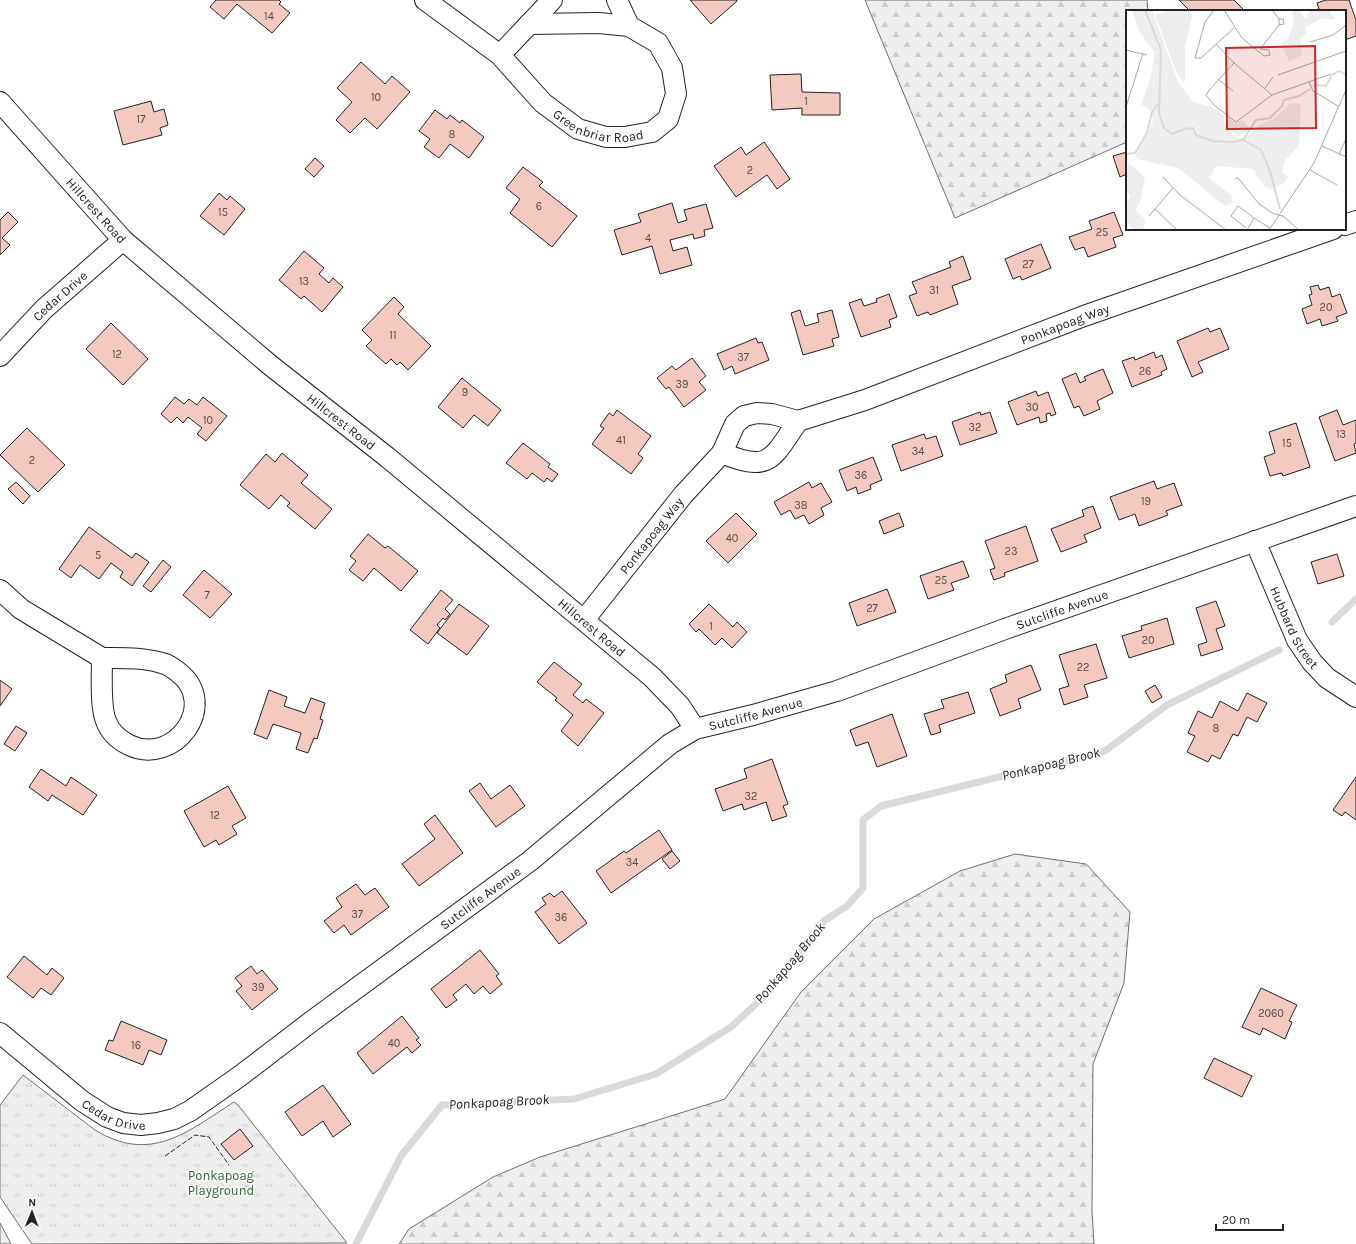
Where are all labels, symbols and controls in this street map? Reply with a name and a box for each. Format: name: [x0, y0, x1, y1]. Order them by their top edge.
house number: 14: [264, 10, 274, 23]
inset map: [1126, 10, 1346, 230]
house number: 10: [371, 91, 381, 104]
house number: 1: [804, 95, 808, 108]
street label: Greenbriar Road: [550, 106, 645, 145]
house number: 17: [137, 113, 145, 126]
house number: 8: [449, 128, 456, 141]
house number: 2: [747, 164, 753, 177]
street label: Hillcrest Road: [63, 174, 130, 246]
house number: 6: [536, 200, 542, 213]
house number: 15: [218, 206, 228, 219]
house number: 25: [1096, 226, 1108, 239]
house number: 4: [645, 232, 651, 245]
house number: 27: [1022, 258, 1034, 271]
street label: Cedar Drive: [29, 267, 90, 324]
house number: 13: [299, 275, 309, 288]
house number: 31: [929, 284, 939, 297]
street label: Ponkapoag Way: [1018, 300, 1111, 347]
house number: 20: [1320, 301, 1332, 314]
house number: 11: [389, 329, 397, 342]
house number: 12: [112, 348, 122, 361]
house number: 37: [737, 351, 749, 364]
house number: 26: [1139, 365, 1151, 378]
house number: 39: [676, 378, 688, 391]
house number: 9: [462, 386, 468, 399]
street label: Hillcrest Road: [305, 390, 379, 453]
house number: 30: [1025, 401, 1039, 414]
house number: 10: [203, 414, 213, 427]
house number: 32: [969, 421, 981, 434]
house number: 13: [1336, 428, 1346, 441]
house number: 41: [616, 434, 626, 447]
house number: 15: [1282, 437, 1292, 450]
house number: 34: [912, 445, 924, 458]
house number: 2: [29, 454, 35, 467]
house number: 36: [855, 469, 867, 482]
street label: Ponkapoag Way: [616, 494, 686, 577]
house number: 19: [1141, 495, 1151, 508]
house number: 38: [794, 499, 808, 512]
house number: 40: [726, 532, 738, 545]
house number: 23: [1005, 545, 1017, 558]
house number: 5: [95, 549, 101, 562]
house number: 25: [935, 574, 947, 587]
street label: Hubbard Street: [1268, 584, 1322, 672]
street label: Sutcliffe Avenue: [1014, 586, 1110, 632]
house number: 7: [204, 589, 210, 602]
street label: Hillcrest Road: [555, 595, 629, 659]
house number: 27: [866, 602, 878, 615]
house number: 1: [709, 620, 713, 633]
house number: 20: [1142, 634, 1154, 647]
house number: 22: [1077, 661, 1089, 674]
street label: Sutcliffe Avenue: [707, 694, 804, 733]
house number: 8: [1213, 722, 1220, 735]
water label: Ponkapoag Brook: [1000, 743, 1103, 784]
house number: 32: [745, 790, 757, 803]
house number: 12: [210, 809, 220, 822]
house number: 34: [626, 856, 638, 869]
street label: Sutcliffe Avenue: [437, 863, 524, 932]
house number: 37: [351, 908, 363, 921]
house number: 36: [555, 911, 567, 924]
water label: Ponkapoag Brook: [751, 918, 829, 1007]
house number: 39: [252, 981, 264, 994]
house number: 2060: [1258, 1007, 1284, 1020]
house number: 40: [388, 1037, 400, 1050]
house number: 16: [131, 1039, 141, 1052]
water label: Ponkapoag Brook: [448, 1091, 551, 1113]
street label: Cedar Drive: [79, 1096, 147, 1133]
park label: Ponkapoag Playground: [188, 1168, 255, 1198]
north arrow: [12, 1192, 52, 1232]
text: N: [28, 1196, 36, 1209]
scale bar: [1216, 1206, 1283, 1232]
text: 20 m: [1222, 1213, 1250, 1227]

